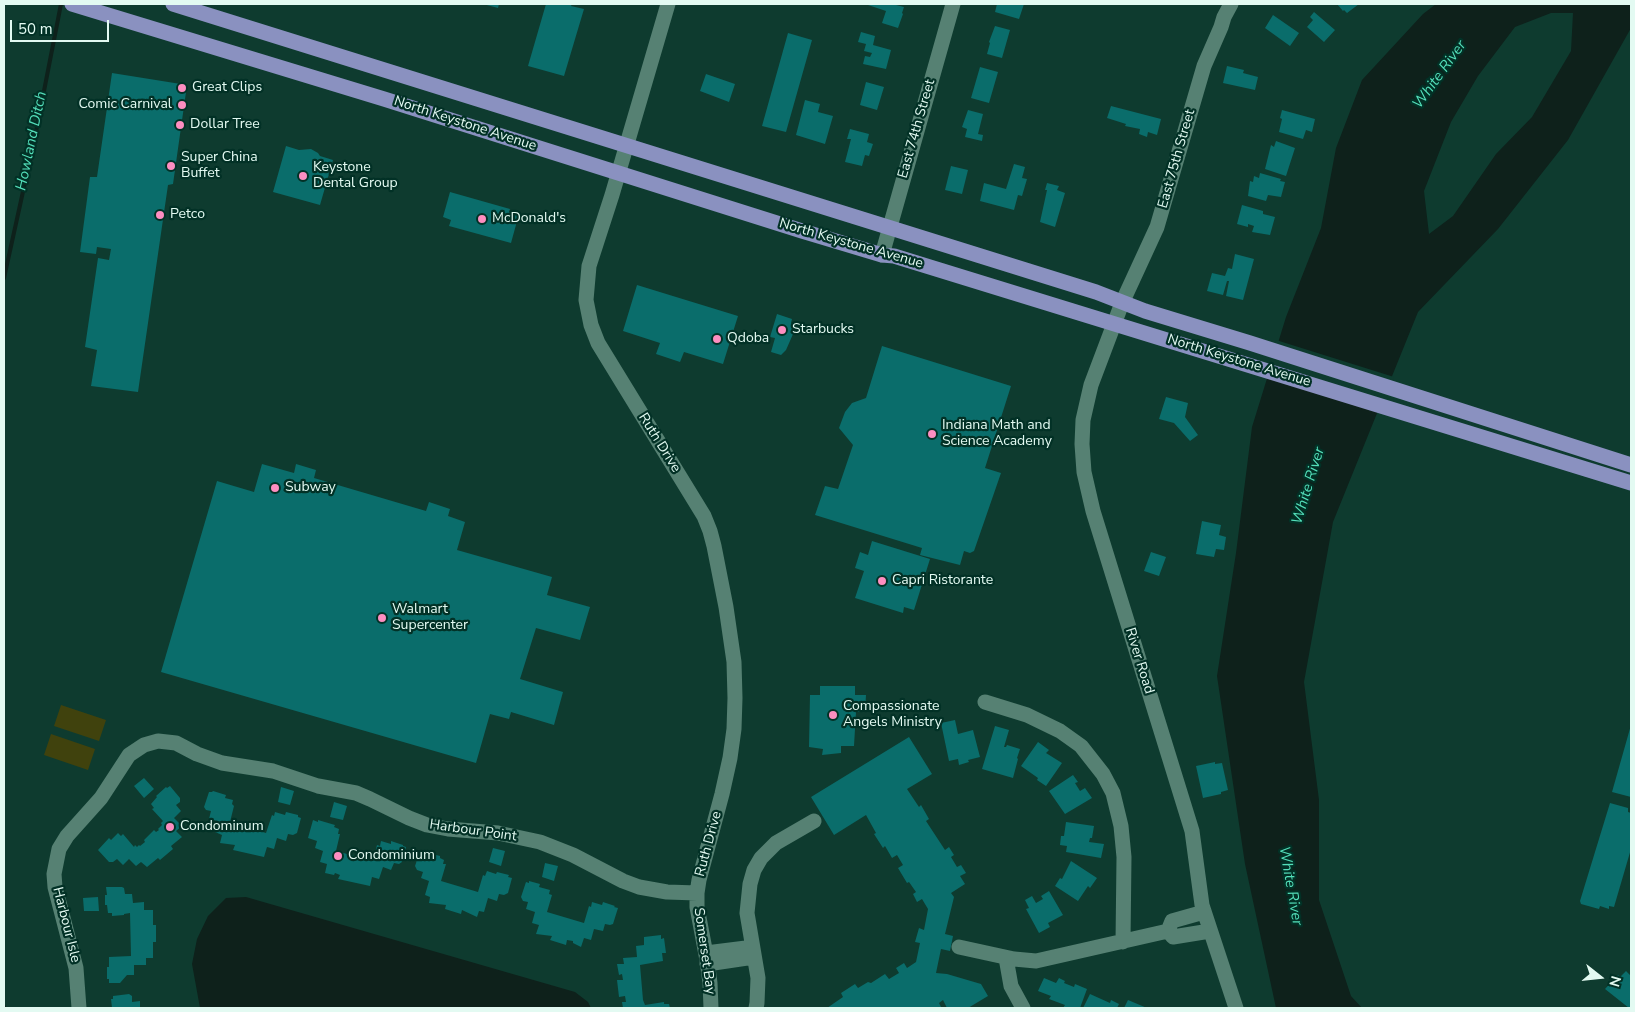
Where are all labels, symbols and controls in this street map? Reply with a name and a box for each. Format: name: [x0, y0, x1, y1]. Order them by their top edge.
scale bar: [12, 10, 111, 42]
text: 50 m: [18, 19, 53, 39]
water label: White River: [1409, 37, 1471, 113]
street label: East 74th Street: [895, 78, 939, 180]
place label: Great Clips: [192, 80, 262, 96]
marker: Great Clips: [176, 82, 188, 94]
water label: Howland Ditch: [13, 90, 51, 192]
street label: North Keystone Avenue: [392, 93, 538, 155]
place label: Comic Carnival: [79, 97, 172, 113]
marker: Comic Carnival: [176, 99, 188, 111]
street label: East 75th Street: [1155, 108, 1199, 210]
place label: Dollar Tree: [190, 117, 260, 133]
marker: Dollar Tree: [174, 119, 186, 131]
place label: Super China Buffet: [181, 150, 258, 182]
marker: Super China Buffet: [165, 160, 177, 172]
place label: Keystone Dental Group: [313, 160, 398, 192]
marker: Keystone Dental Group: [297, 170, 309, 182]
place label: Petco: [170, 207, 205, 223]
marker: Petco: [154, 209, 166, 221]
place label: McDonald's: [492, 211, 566, 227]
marker: McDonald's: [476, 213, 488, 225]
street label: North Keystone Avenue: [777, 215, 925, 273]
place label: Starbucks: [792, 322, 854, 338]
marker: Starbucks: [776, 324, 788, 336]
place label: Qdoba: [727, 331, 769, 347]
street label: North Keystone Avenue: [1165, 331, 1313, 391]
marker: Qdoba: [711, 333, 723, 345]
street label: Ruth Drive: [634, 410, 684, 476]
place label: Indiana Math and Science Academy: [942, 418, 1052, 451]
marker: Indiana Math and Science Academy: [926, 428, 938, 440]
water label: White River: [1289, 445, 1329, 527]
place label: Subway: [285, 480, 336, 496]
marker: Subway: [269, 482, 281, 494]
place label: Capri Ristorante: [892, 573, 993, 589]
marker: Capri Ristorante: [876, 575, 888, 587]
place label: Walmart Supercenter: [392, 602, 468, 634]
marker: Walmart Supercenter: [376, 612, 388, 624]
street label: River Road: [1121, 626, 1157, 696]
place label: Compassionate Angels Ministry: [843, 699, 942, 732]
marker: Compassionate Angels Ministry: [827, 709, 839, 721]
street label: Ruth Drive: [692, 810, 726, 878]
street label: Harbour Point: [428, 817, 518, 845]
place label: Condominum: [180, 819, 264, 835]
marker: Condominum: [164, 821, 176, 833]
water label: White River: [1274, 845, 1306, 927]
place label: Condominium: [348, 848, 435, 864]
marker: Condominium: [332, 850, 344, 862]
street label: Harbour Isle: [48, 885, 84, 965]
street label: Somerset Bay: [690, 907, 718, 995]
north arrow: [1575, 952, 1625, 1002]
text: N: [1604, 974, 1625, 989]

